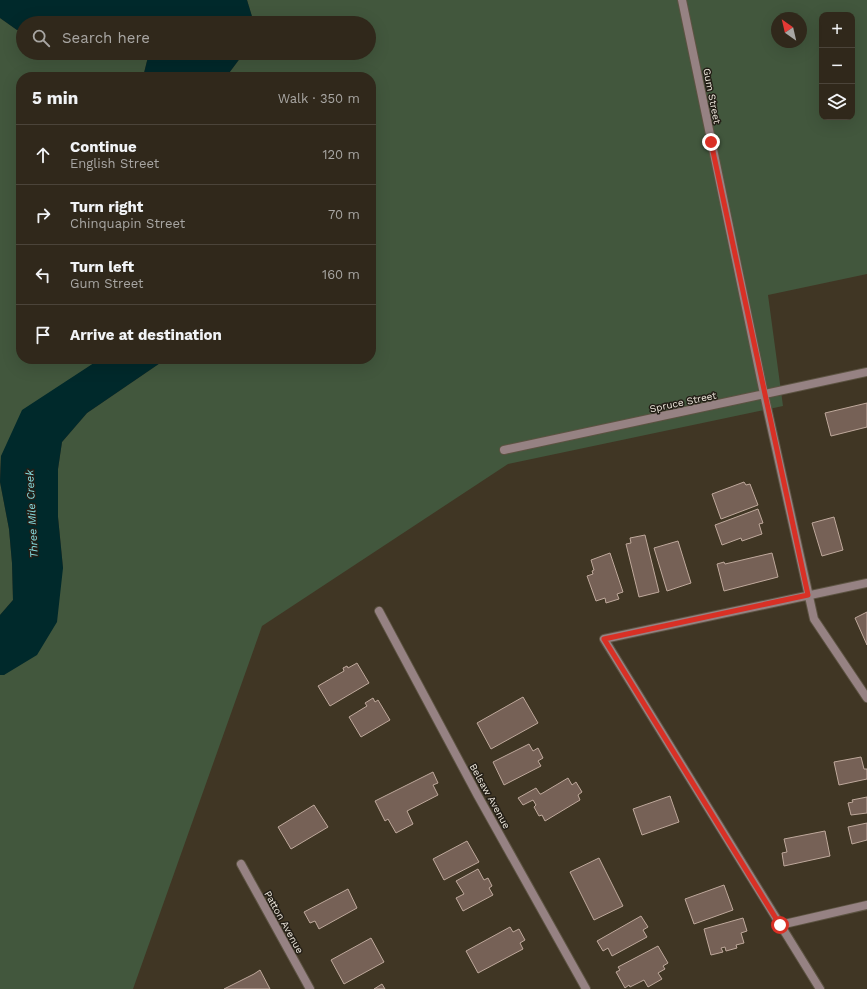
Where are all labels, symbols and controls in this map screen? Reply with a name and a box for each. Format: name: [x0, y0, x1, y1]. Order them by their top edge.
north arrow: [771, 12, 807, 48]
map controls: [819, 12, 855, 120]
button: +: [819, 12, 855, 48]
search box: [16, 16, 376, 60]
icon: search: [30, 27, 52, 49]
text: Search here: [62, 29, 150, 47]
button: −: [819, 48, 855, 84]
street label: Gum Street: [701, 67, 723, 126]
button: layers: [819, 84, 855, 120]
text: 5 min: [32, 88, 78, 108]
text: Walk · 350 m: [278, 91, 360, 106]
route end: [702, 133, 720, 151]
text: Continue: [70, 138, 137, 156]
icon: ahead: [32, 144, 54, 166]
text: 120 m: [322, 147, 360, 162]
text: English Street: [70, 156, 159, 171]
text: Turn right: [70, 198, 143, 216]
icon: right: [32, 204, 54, 226]
text: 70 m: [328, 207, 360, 222]
text: Chinquapin Street: [70, 216, 185, 231]
text: Turn left: [70, 258, 134, 276]
icon: left: [32, 264, 54, 286]
text: 160 m: [322, 267, 360, 282]
text: Gum Street: [70, 276, 143, 291]
icon: arrive: [32, 324, 54, 346]
text: Arrive at destination: [70, 326, 222, 344]
street label: Spruce Street: [649, 389, 718, 414]
water label: Three Mile Creek: [23, 468, 41, 559]
street label: Belsaw Avenue: [468, 762, 513, 831]
street label: Patton Avenue: [262, 889, 306, 955]
route start: [771, 916, 789, 934]

